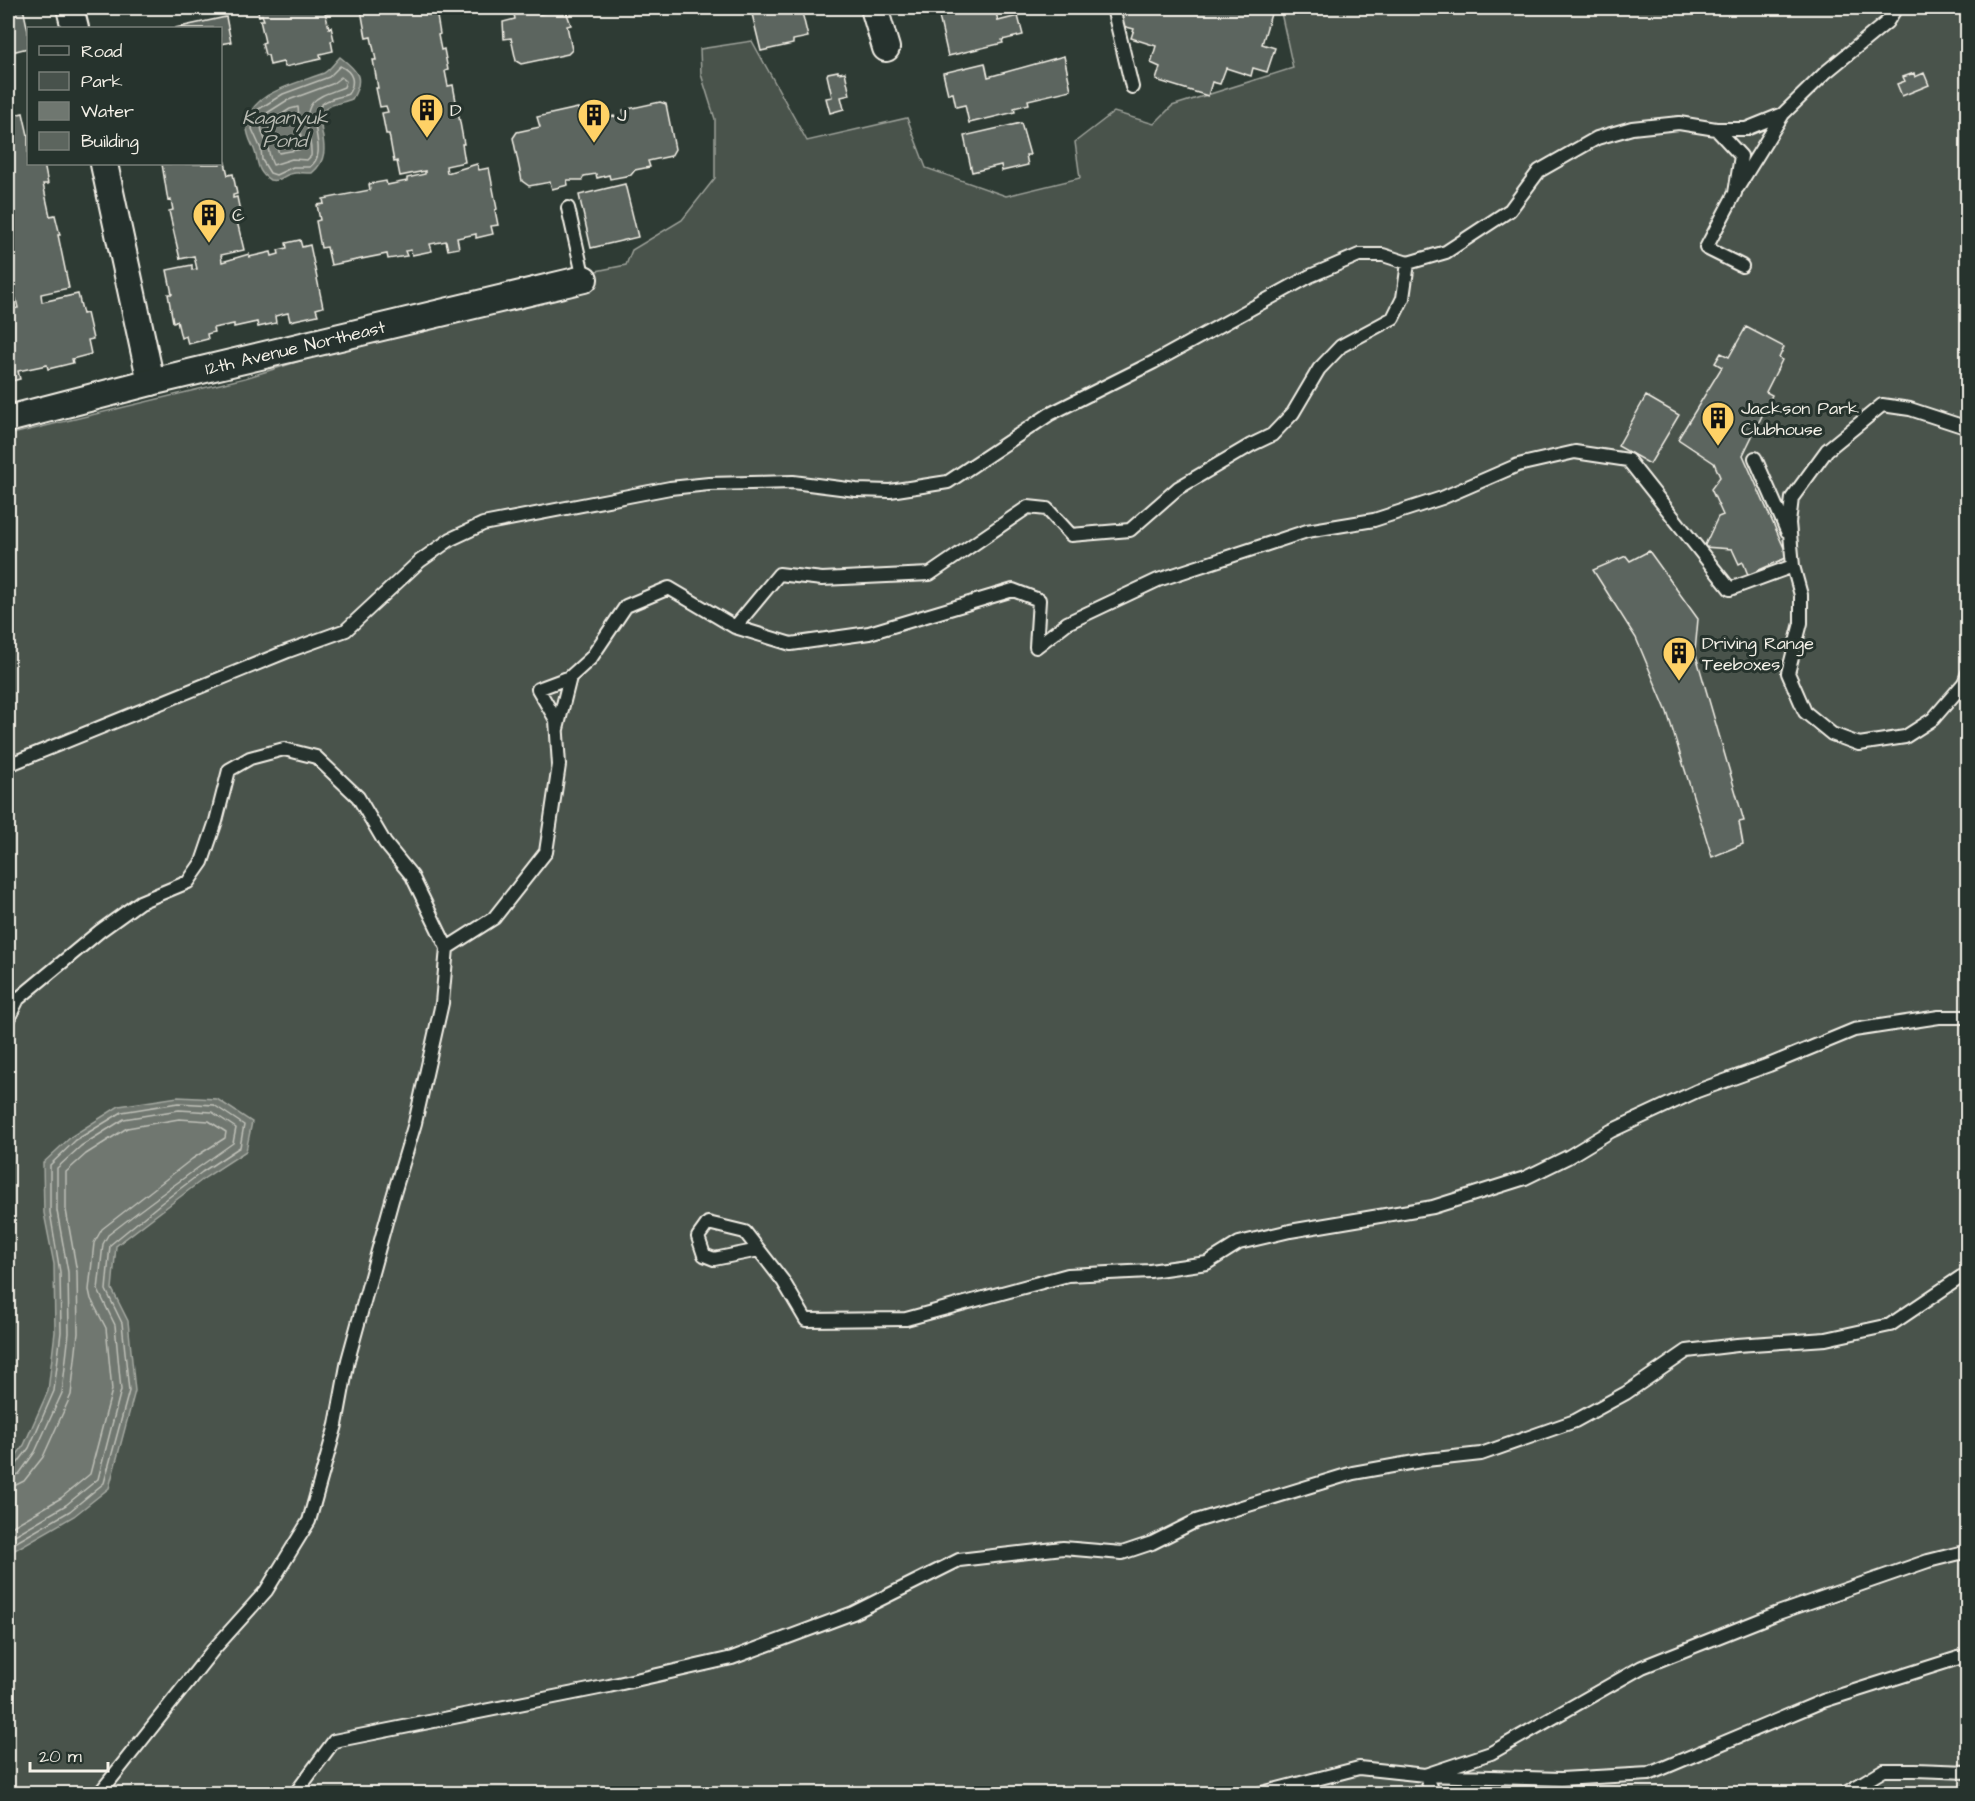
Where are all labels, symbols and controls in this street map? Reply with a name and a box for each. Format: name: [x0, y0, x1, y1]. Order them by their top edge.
legend: [27, 27, 222, 165]
text: Road: [81, 39, 122, 64]
text: Park: [81, 69, 123, 94]
building icon: D: [409, 92, 445, 139]
building icon: J: [576, 97, 612, 144]
place label: D: [450, 98, 462, 123]
text: Water: [81, 99, 134, 124]
place label: J: [617, 103, 627, 128]
water label: Kaganyuk Pond: [242, 104, 329, 155]
text: Building: [81, 129, 139, 155]
building icon: C: [191, 197, 227, 244]
place label: C: [232, 203, 245, 228]
street label: 12th Avenue Northeast: [203, 314, 389, 381]
place label: Jackson Park Clubhouse: [1741, 396, 1859, 442]
building icon: Jackson Park Clubhouse: [1700, 400, 1736, 447]
place label: Driving Range Teeboxes: [1702, 631, 1814, 677]
building icon: Driving Range Teeboxes: [1661, 635, 1697, 682]
scale bar: [30, 1735, 108, 1773]
text: 20 m: [39, 1744, 82, 1769]

